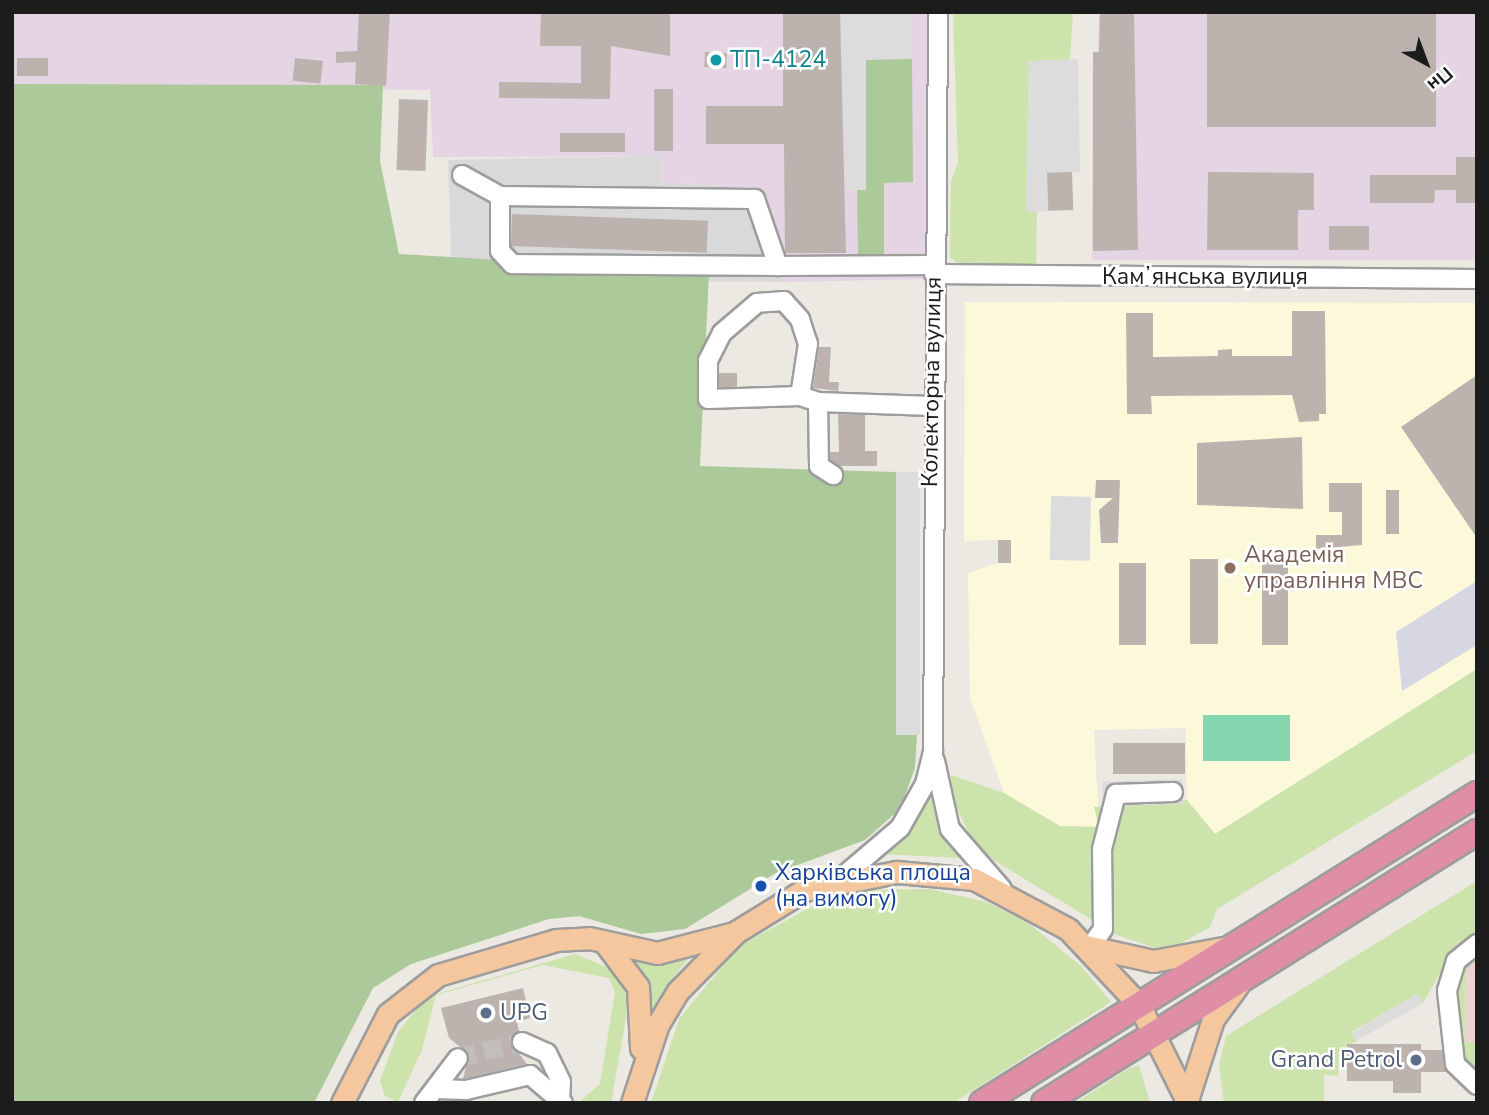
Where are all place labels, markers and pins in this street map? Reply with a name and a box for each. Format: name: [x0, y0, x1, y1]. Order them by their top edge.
place label: ТП-4124: [730, 46, 826, 74]
marker: ТП-4124: [708, 52, 724, 68]
place label: Академія управління МВС: [1244, 541, 1423, 595]
marker: Академія управління МВС: [1222, 560, 1238, 576]
place label: Харківська площа (на вимогу): [775, 859, 971, 913]
marker: Харківська площа (на вимогу): [753, 878, 769, 894]
place label: UPG: [500, 999, 548, 1027]
marker: UPG: [478, 1005, 494, 1021]
place label: Grand Petrol: [1271, 1046, 1402, 1074]
marker: Grand Petrol: [1408, 1052, 1424, 1068]

